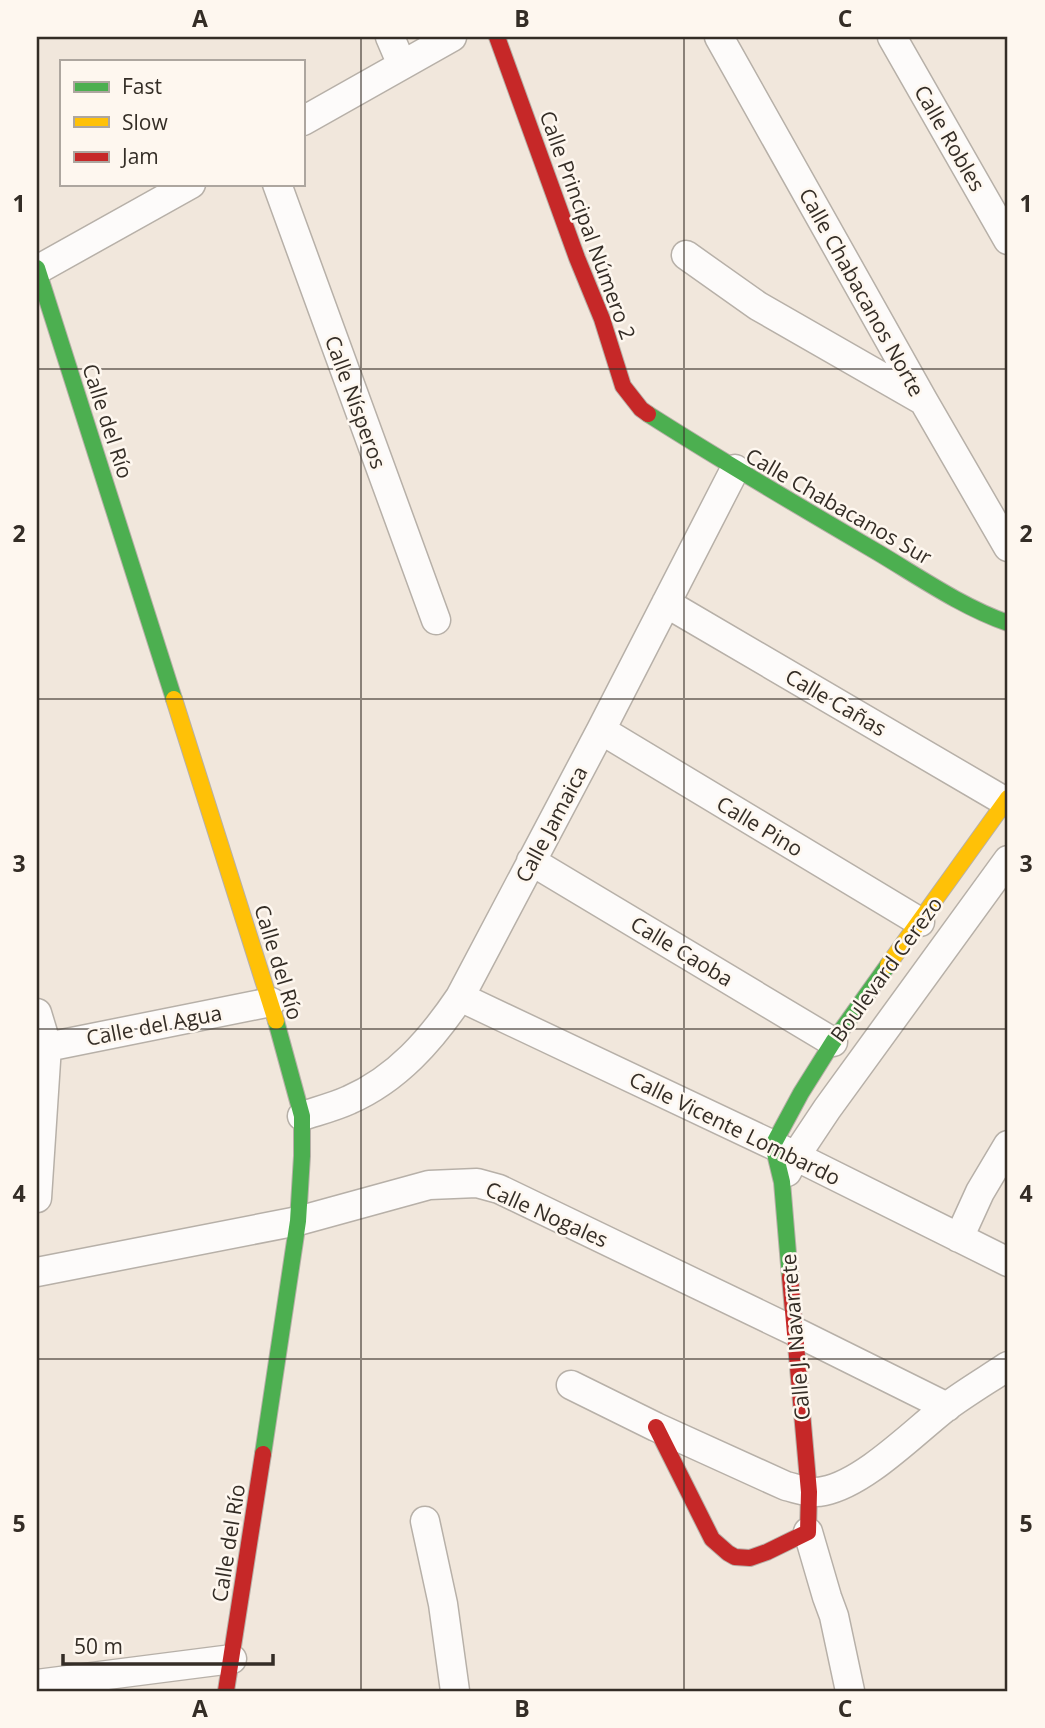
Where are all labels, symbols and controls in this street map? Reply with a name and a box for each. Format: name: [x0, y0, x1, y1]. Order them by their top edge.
text: A: [192, 2, 208, 34]
text: B: [514, 2, 530, 34]
text: C: [838, 2, 852, 34]
legend: [60, 60, 304, 186]
text: Fast: [122, 72, 162, 100]
street label: Calle Robles: [908, 80, 992, 196]
street label: Calle Principal Número 2: [534, 107, 642, 343]
text: Slow: [122, 108, 168, 136]
text: Jam: [120, 142, 159, 170]
street label: Calle Chabacanos Norte: [793, 183, 931, 401]
text: 1: [12, 187, 26, 219]
text: 1: [1019, 187, 1033, 219]
street label: Calle Nísperos: [319, 332, 393, 472]
street label: Calle del Río: [76, 360, 140, 482]
street label: Calle Chabacanos Sur: [741, 441, 938, 571]
text: 2: [12, 517, 26, 549]
text: 2: [1019, 517, 1033, 549]
street label: Calle Cañas: [780, 662, 892, 742]
street label: Calle Jamaica: [509, 761, 593, 887]
street label: Calle Pino: [712, 789, 808, 863]
text: 3: [12, 847, 26, 879]
text: 3: [1019, 847, 1033, 879]
street label: Boulevard Cerezo: [824, 891, 948, 1047]
street label: Calle del Río: [248, 901, 310, 1023]
street label: Calle Caoba: [626, 909, 738, 993]
street label: Calle del Agua: [84, 998, 224, 1052]
street label: Calle Vicente Lombardo: [625, 1065, 845, 1191]
street label: Calle Nogales: [481, 1174, 613, 1254]
text: 4: [12, 1177, 26, 1209]
text: 4: [1019, 1177, 1033, 1209]
street label: Calle J. Navarrete: [774, 1252, 816, 1422]
street label: Calle del Río: [205, 1482, 251, 1604]
text: 5: [12, 1507, 26, 1539]
text: 5: [1019, 1507, 1033, 1539]
scale bar: [63, 1623, 273, 1667]
text: 50 m: [74, 1632, 123, 1660]
text: A: [192, 1692, 208, 1724]
text: B: [514, 1692, 530, 1724]
text: C: [838, 1692, 852, 1724]

